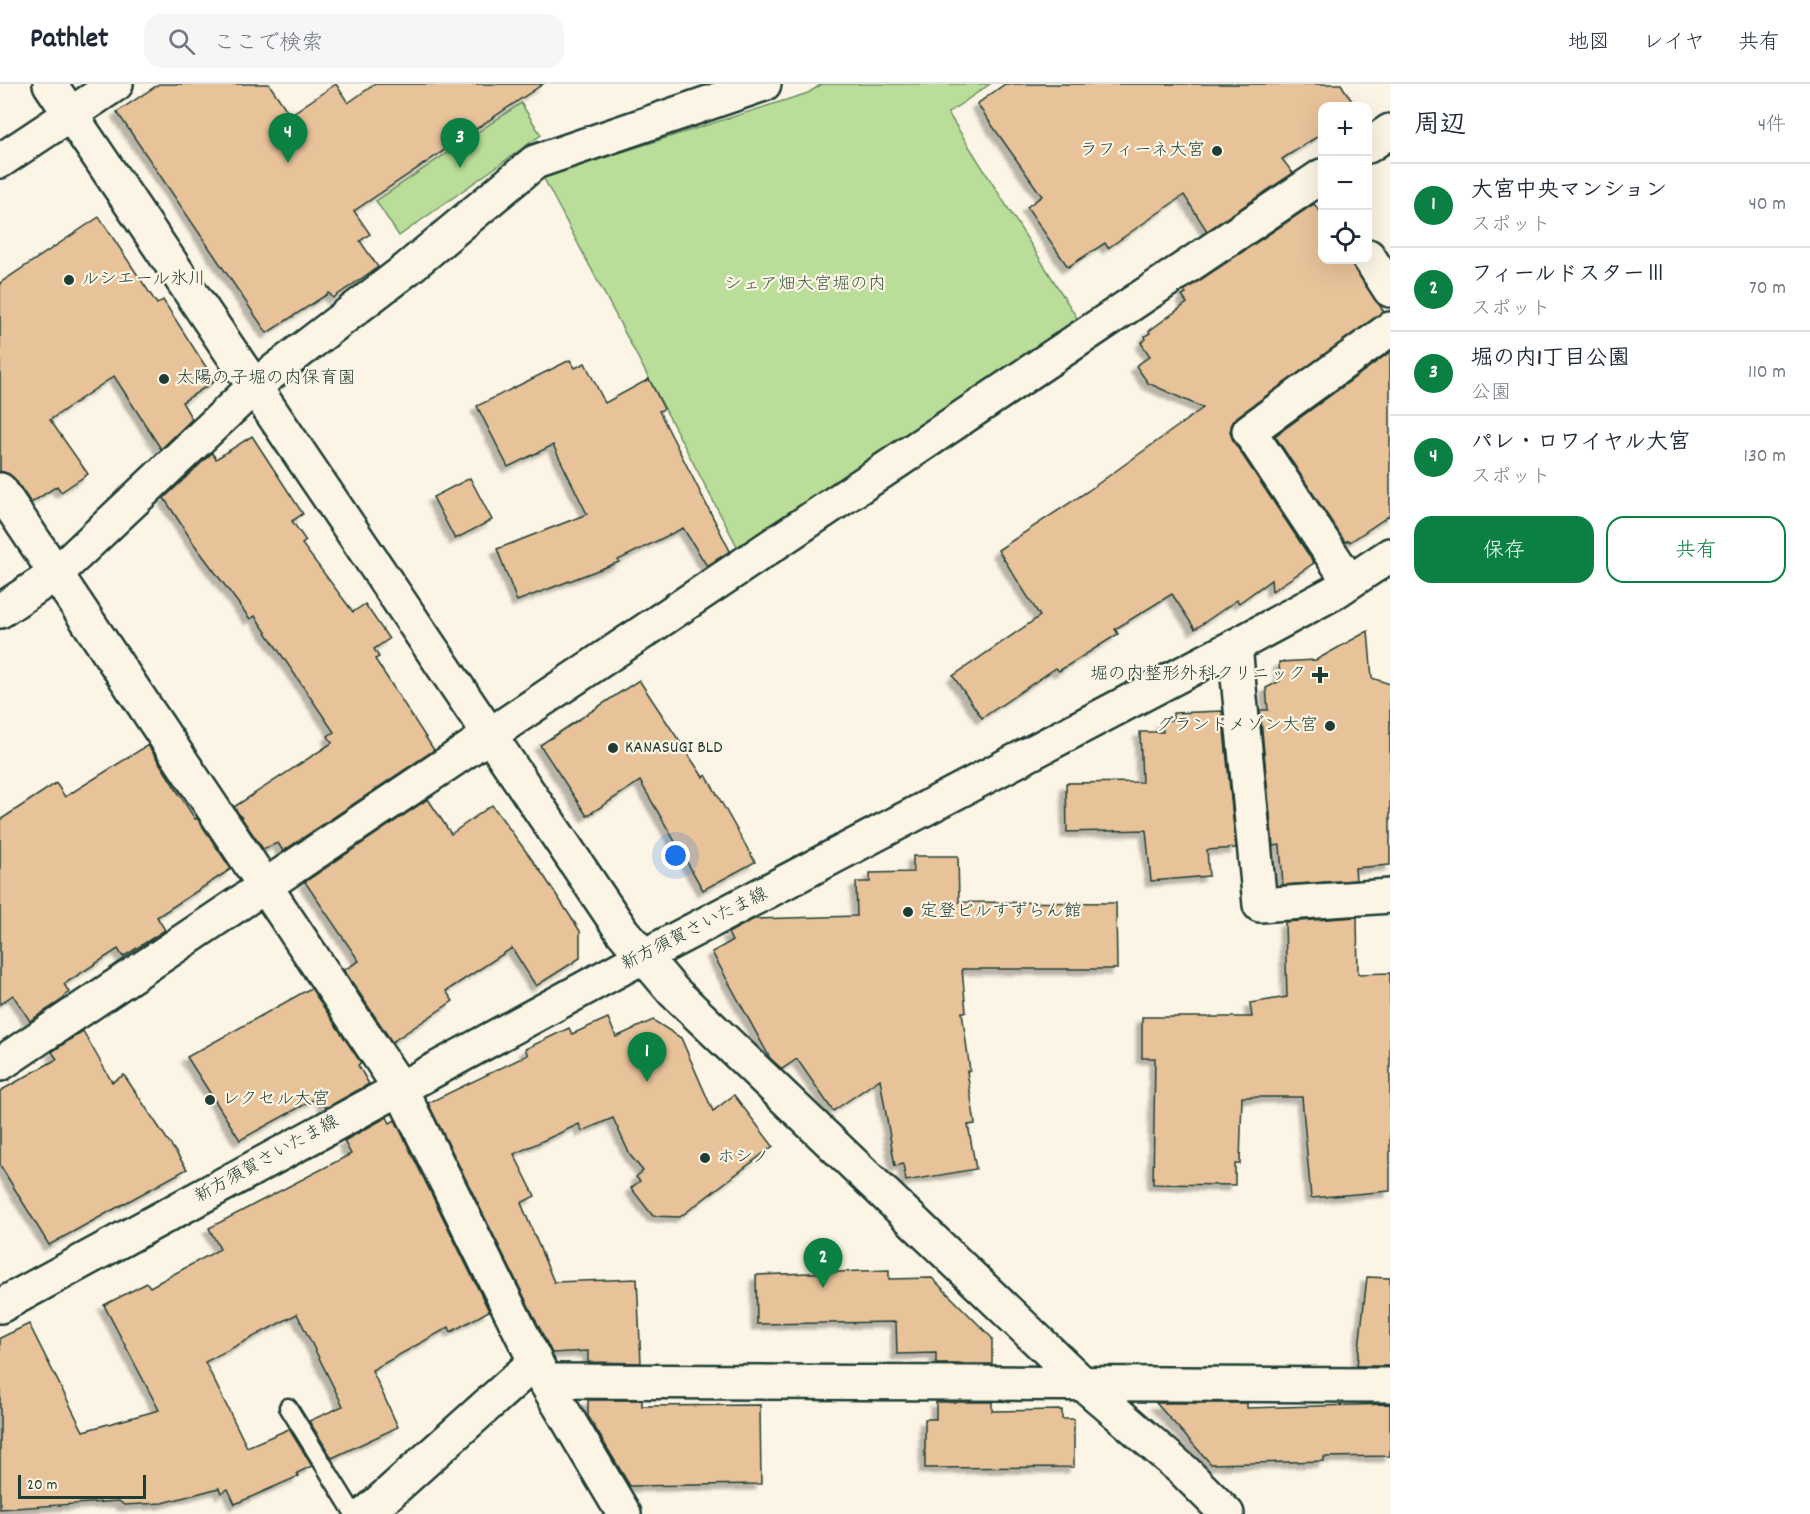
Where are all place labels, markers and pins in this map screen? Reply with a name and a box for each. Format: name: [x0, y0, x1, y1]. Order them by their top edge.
pin: 4: [268, 113, 308, 163]
pin: 3: [440, 118, 480, 168]
place label: ラフィーネ大宮: [1080, 139, 1205, 164]
marker: ラフィーネ大宮: [1210, 144, 1224, 158]
place label: ルシエール氷川: [81, 268, 206, 293]
marker: ルシエール氷川: [62, 273, 76, 287]
place label: 太陽の子堀の内保育園: [176, 367, 356, 392]
marker: 太陽の子堀の内保育園: [157, 372, 171, 386]
place label: 堀の内整形外科クリニック: [1090, 663, 1306, 688]
marker: 堀の内整形外科クリニック: [1311, 666, 1329, 684]
place label: グランドメゾン大宮: [1156, 714, 1318, 739]
marker: グランドメゾン大宮: [1323, 719, 1337, 733]
place label: KANASUGI BLD: [625, 736, 722, 761]
marker: KANASUGI BLD: [606, 741, 620, 755]
place label: 定登ビルすずらん館: [920, 900, 1082, 925]
marker: 定登ビルすずらん館: [901, 905, 915, 919]
pin: 1: [628, 1032, 666, 1082]
place label: レクセル大宮: [222, 1088, 330, 1113]
marker: レクセル大宮: [203, 1093, 217, 1107]
place label: ホシノ: [717, 1146, 770, 1171]
marker: ホシノ: [698, 1151, 712, 1165]
pin: 2: [804, 1238, 842, 1288]

